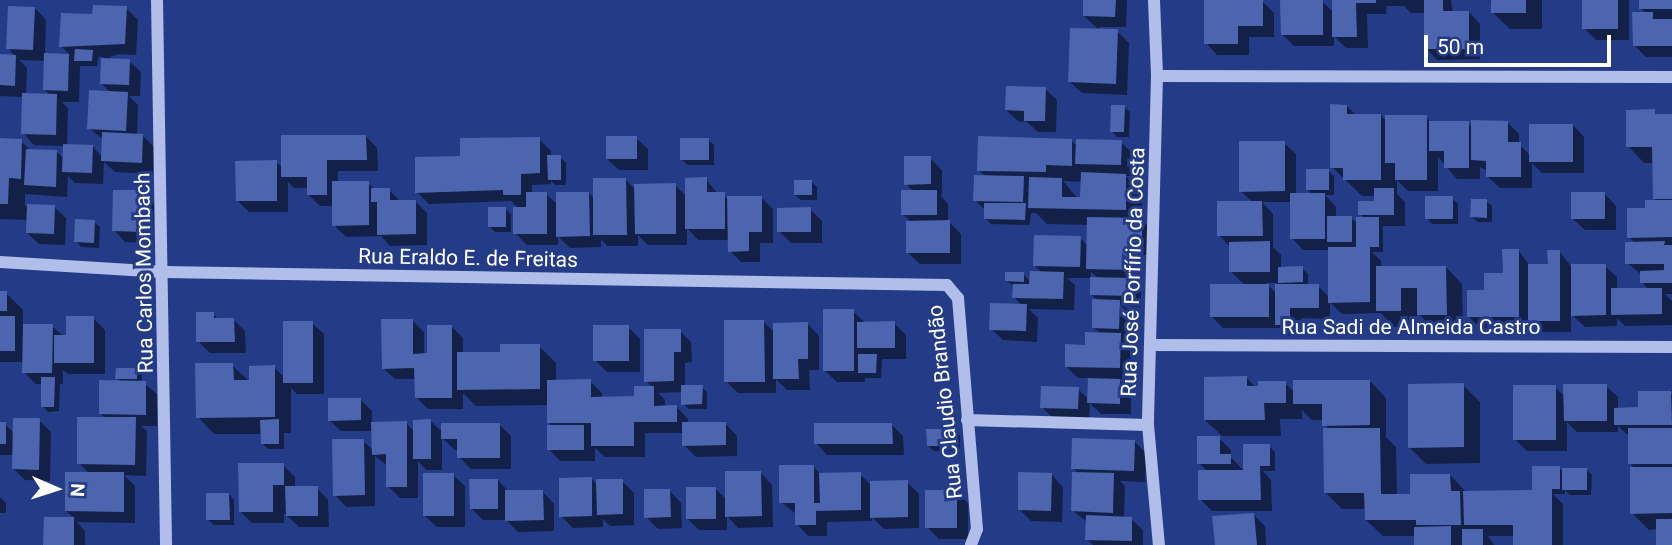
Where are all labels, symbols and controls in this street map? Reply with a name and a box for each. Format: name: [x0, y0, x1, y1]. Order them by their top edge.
scale bar: [1427, 21, 1614, 65]
text: 50 m: [1437, 35, 1484, 59]
street label: Rua José Porfírio da Costa: [1116, 147, 1150, 397]
street label: Rua Carlos Mombach: [130, 172, 158, 374]
street label: Rua Eraldo E. de Freitas: [358, 243, 578, 273]
street label: Rua Claudio Brandão: [922, 304, 968, 500]
street label: Rua Sadi de Almeida Castro: [1281, 314, 1541, 340]
north arrow: [21, 454, 91, 524]
text: N: [66, 483, 89, 497]

